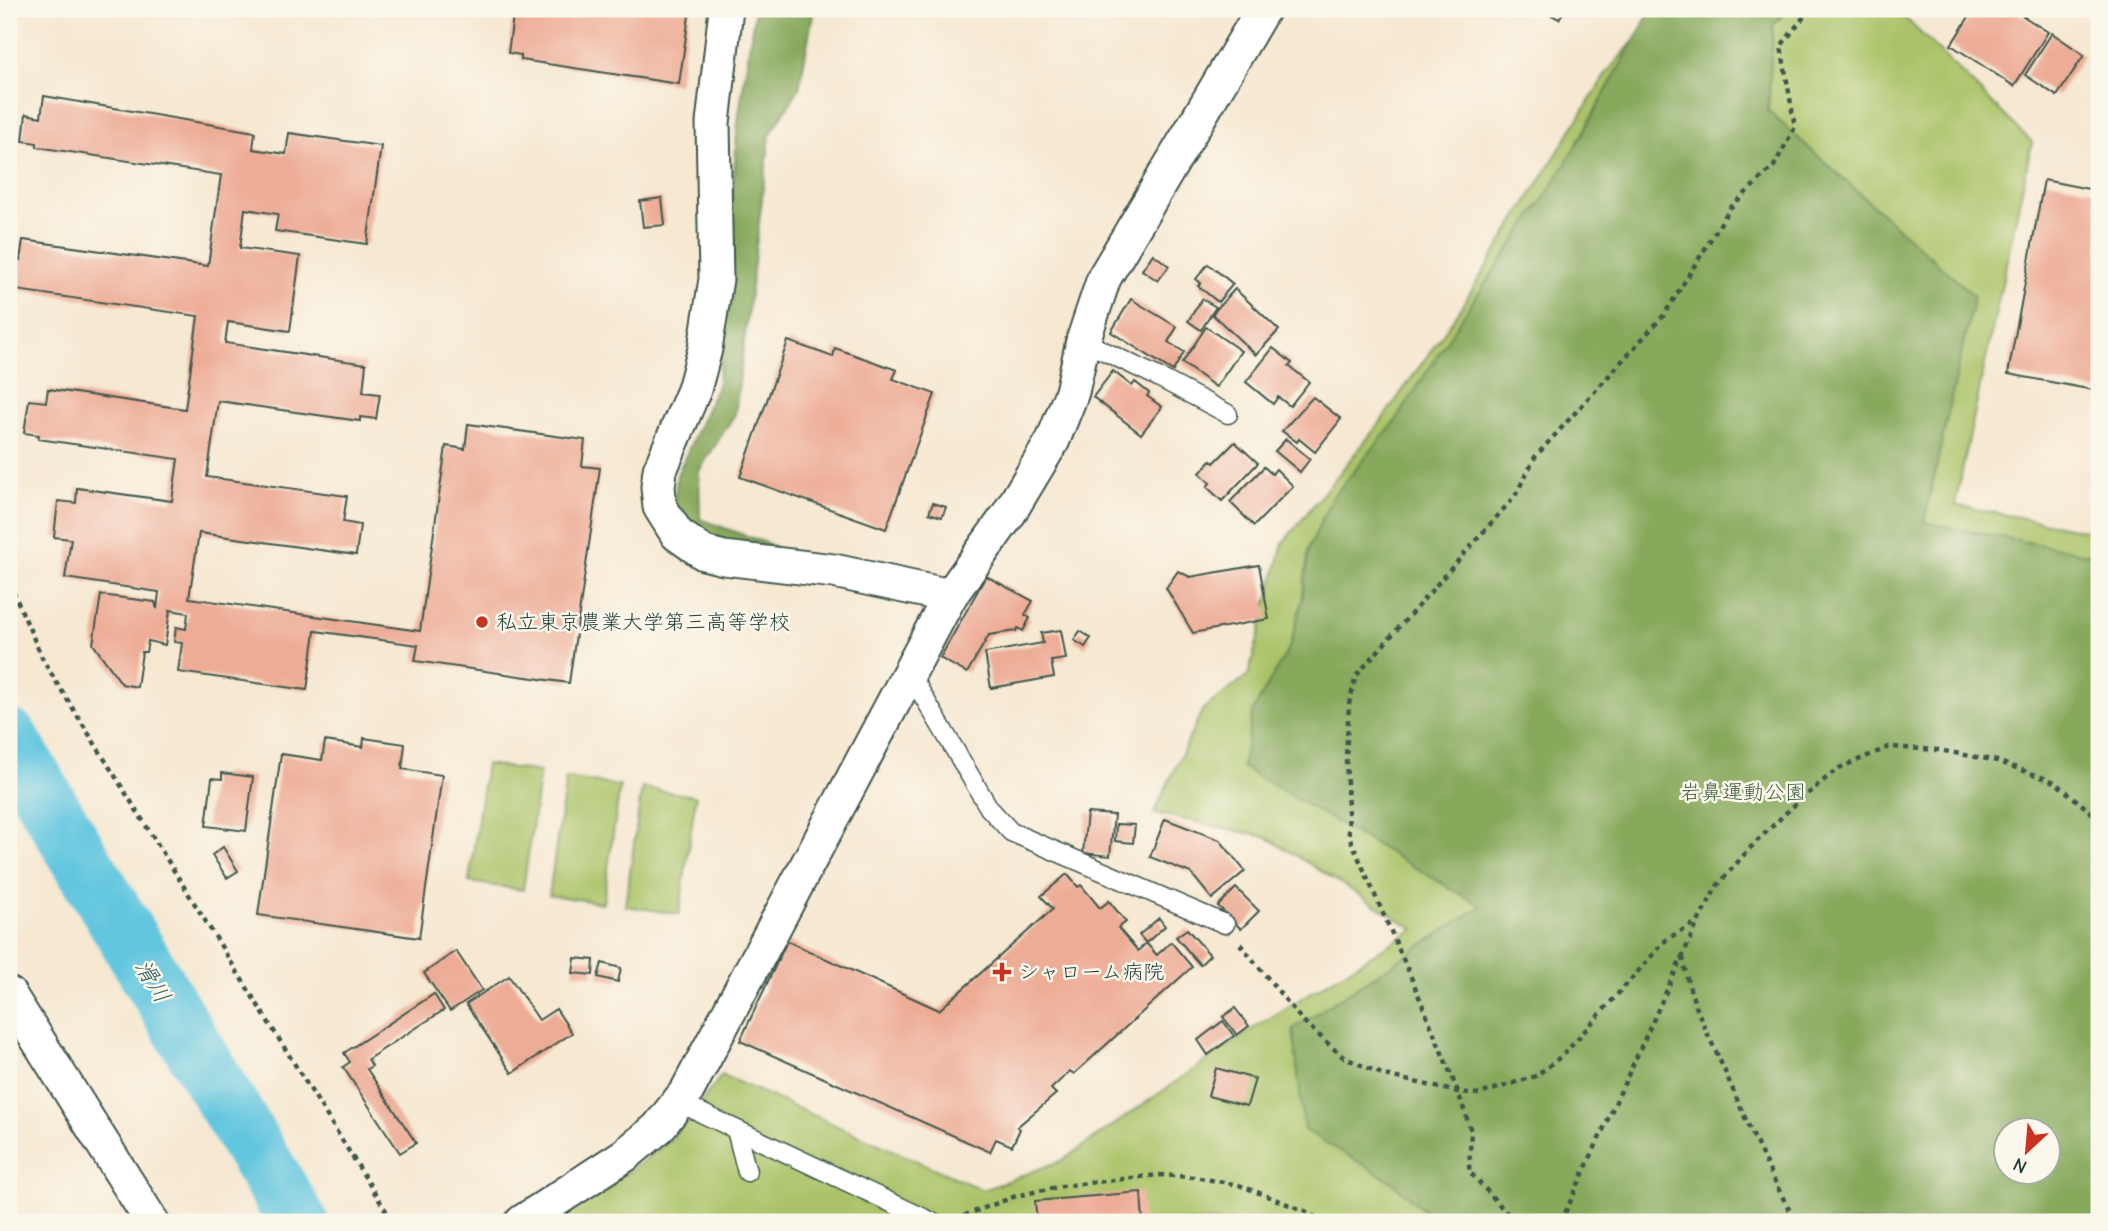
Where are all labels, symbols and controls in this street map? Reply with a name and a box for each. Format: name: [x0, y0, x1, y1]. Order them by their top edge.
place label: 私立東京農業大学第三高等学校: [496, 610, 790, 634]
marker: 私立東京農業大学第三高等学校: [474, 614, 490, 630]
park label: 岩鼻運動公園: [1680, 780, 1806, 804]
water label: 滑川: [129, 955, 176, 1008]
place label: シャローム病院: [1018, 960, 1164, 984]
marker: シャローム病院: [992, 962, 1012, 982]
north arrow: [1993, 1116, 2062, 1186]
text: N: [2010, 1153, 2030, 1178]

